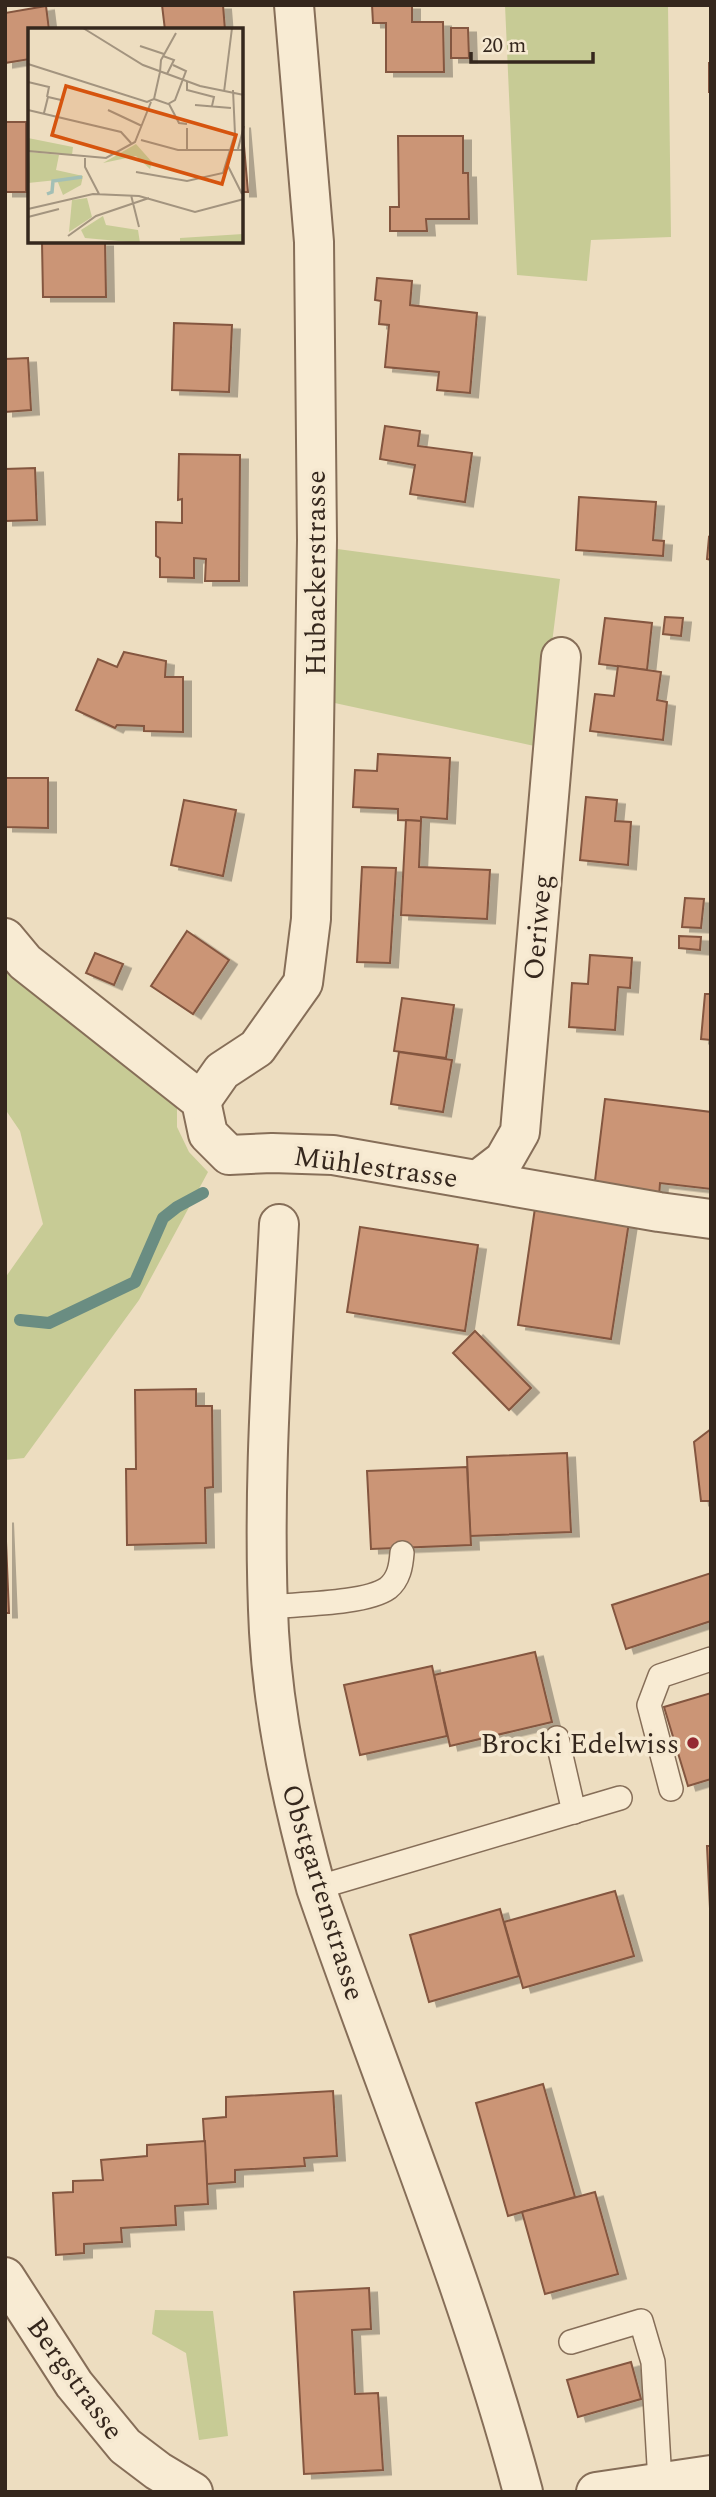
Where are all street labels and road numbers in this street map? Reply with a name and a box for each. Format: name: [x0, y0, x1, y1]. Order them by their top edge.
street label: Hubackerstrasse: [295, 470, 338, 676]
street label: Oeriweg: [512, 872, 565, 982]
street label: Mühlestrasse: [291, 1135, 461, 1200]
street label: Obstgartenstrasse: [269, 1779, 376, 2006]
street label: Bergstrasse: [15, 2308, 134, 2449]

